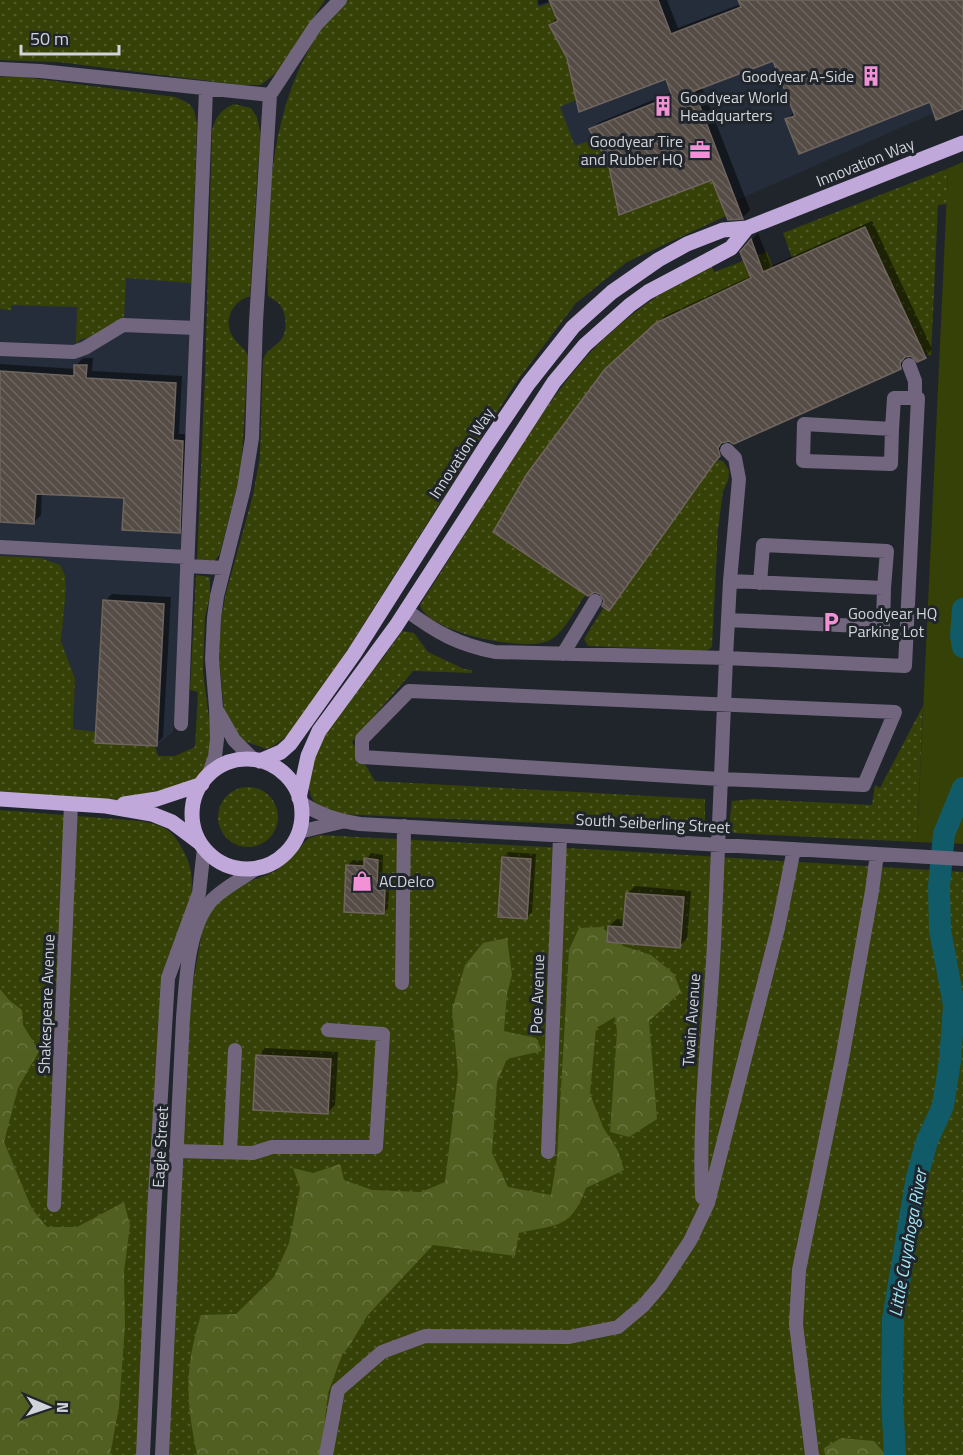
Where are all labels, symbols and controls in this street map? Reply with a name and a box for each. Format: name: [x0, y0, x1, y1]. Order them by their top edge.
scale bar: [21, 18, 118, 56]
text: 50 m: [30, 25, 69, 52]
place label: Goodyear A-Side: [741, 64, 854, 88]
building icon: Goodyear A-Side: [859, 64, 883, 88]
place label: Goodyear World Headquarters: [680, 85, 788, 127]
building icon: Goodyear World Headquarters: [651, 94, 675, 118]
place label: Goodyear Tire and Rubber HQ: [581, 129, 683, 171]
street label: Innovation Way: [812, 131, 918, 193]
office icon: Goodyear Tire and Rubber HQ: [688, 138, 712, 162]
street label: Innovation Way: [423, 403, 500, 503]
place label: Goodyear HQ Parking Lot: [848, 601, 937, 643]
parking icon: Goodyear HQ Parking Lot: [819, 610, 843, 634]
street label: South Seiberling Street: [575, 807, 731, 839]
shop icon: ACDelco: [350, 869, 374, 893]
place label: ACDelco: [379, 869, 434, 893]
street label: Shakespeare Avenue: [32, 934, 60, 1074]
street label: Poe Avenue: [524, 954, 550, 1034]
street label: Twain Avenue: [676, 973, 706, 1067]
street label: Eagle Street: [146, 1105, 174, 1188]
water label: Little Cuyahoga River: [881, 1165, 934, 1319]
north arrow: [18, 1377, 78, 1437]
text: N: [51, 1402, 75, 1413]

